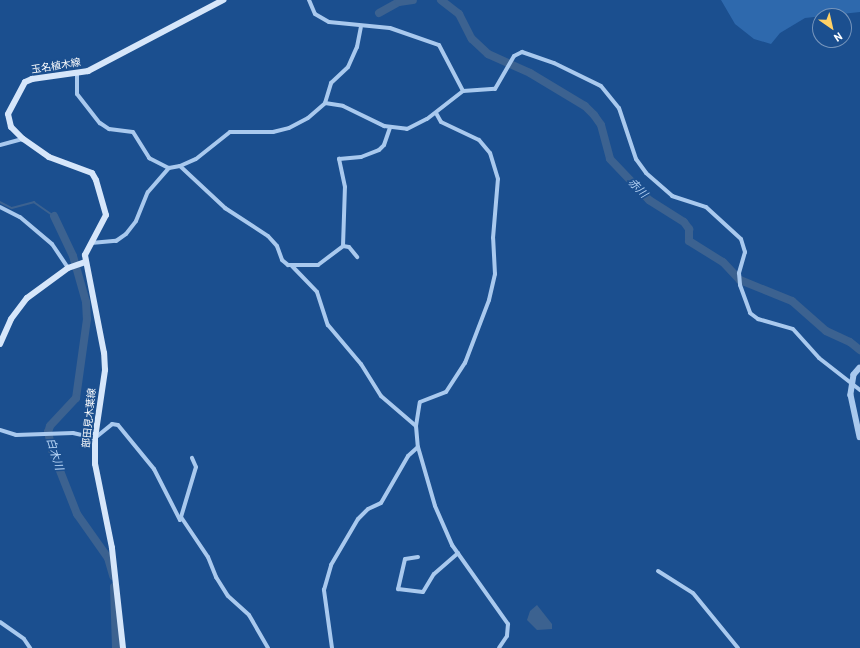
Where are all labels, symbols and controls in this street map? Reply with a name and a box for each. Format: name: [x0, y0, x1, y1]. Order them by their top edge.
north arrow: [812, 8, 852, 48]
text: N: [832, 30, 845, 45]
street label: 玉名植木線: [30, 56, 82, 76]
water label: 赤川: [626, 176, 650, 200]
street label: 部田見木葉線: [80, 388, 98, 448]
water label: 白木川: [44, 436, 66, 472]

